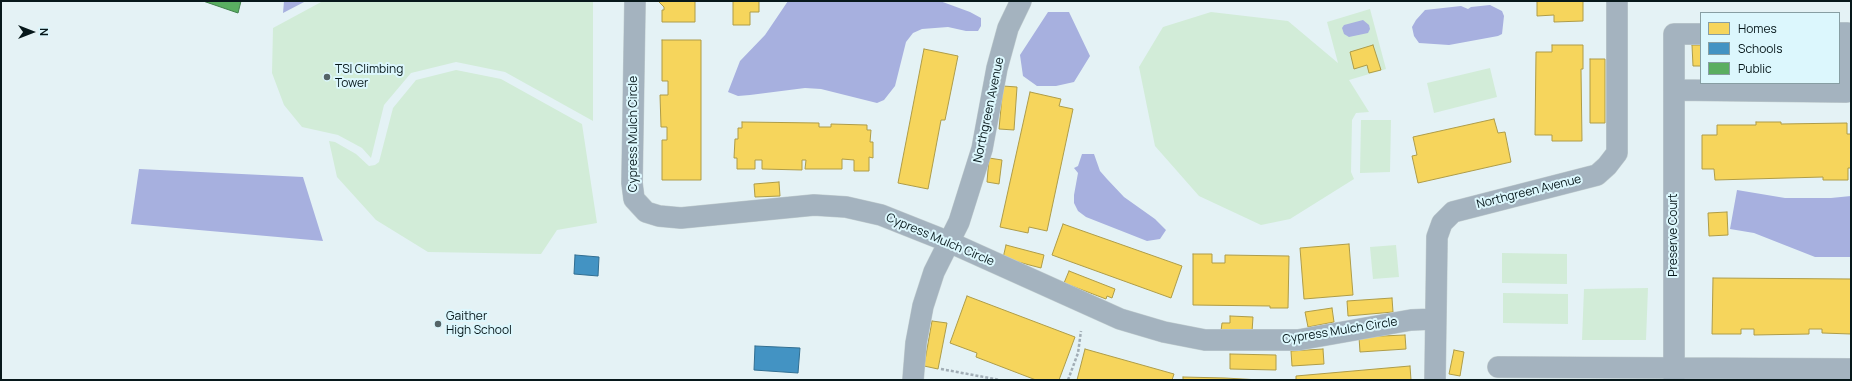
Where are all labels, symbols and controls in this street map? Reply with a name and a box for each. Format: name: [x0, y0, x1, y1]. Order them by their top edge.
north arrow: [12, 12, 52, 52]
legend: [1700, 12, 1840, 84]
text: Homes: [1738, 20, 1777, 37]
text: N: [37, 28, 52, 36]
text: Schools: [1738, 40, 1782, 57]
street label: Northgreen Avenue: [971, 56, 1007, 164]
text: Public: [1738, 60, 1772, 77]
place label: TSI Climbing Tower: [335, 63, 403, 91]
marker: TSI Climbing Tower: [322, 72, 332, 82]
street label: Cypress Mulch Circle: [627, 76, 641, 192]
street label: Northgreen Avenue: [1475, 172, 1583, 212]
street label: Preserve Court: [1667, 193, 1681, 277]
street label: Cypress Mulch Circle: [884, 211, 996, 269]
place label: Gaither High School: [446, 310, 512, 338]
street label: Cypress Mulch Circle: [1281, 315, 1399, 347]
marker: Gaither High School: [433, 319, 443, 329]

